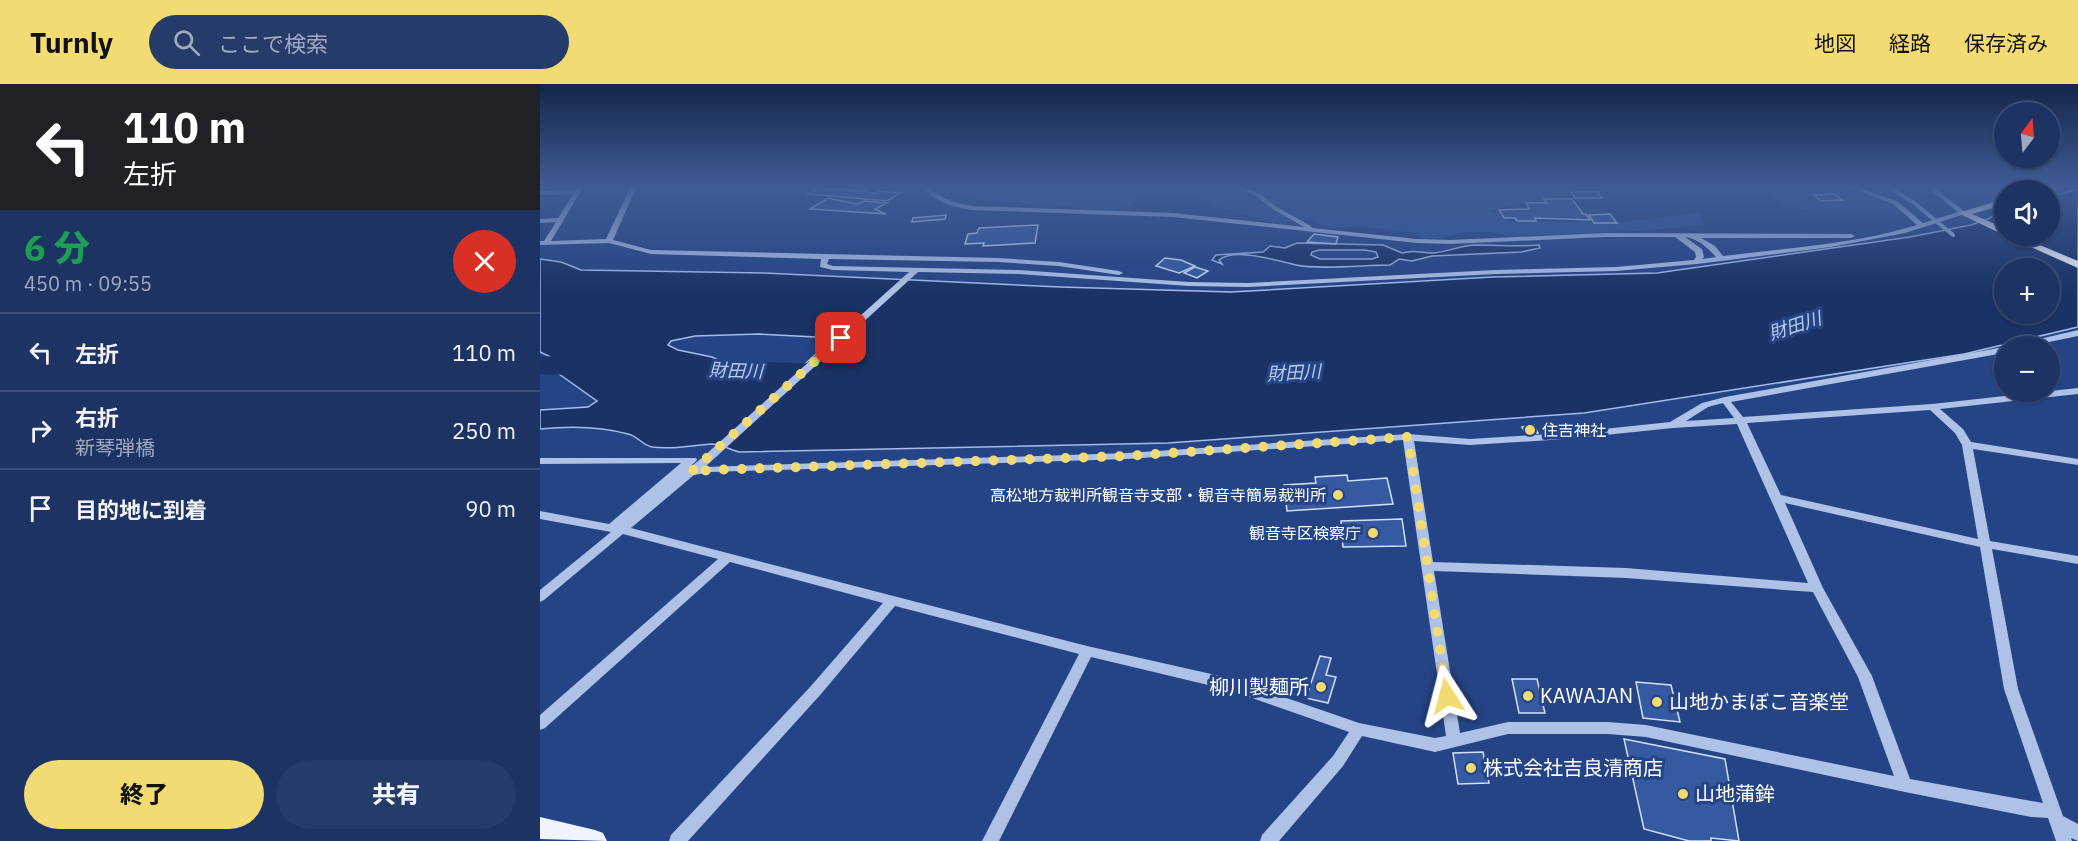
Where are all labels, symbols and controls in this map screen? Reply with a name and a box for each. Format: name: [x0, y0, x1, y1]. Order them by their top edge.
search box: [149, 15, 569, 69]
text: Turnly: [30, 24, 113, 61]
icon: search: [170, 26, 203, 59]
text: ここで検索: [218, 29, 328, 58]
text: 地図: [1814, 29, 1856, 57]
text: 経路: [1889, 29, 1931, 57]
text: 保存済み: [1964, 29, 2048, 57]
text: 110 m: [123, 100, 246, 155]
north arrow: [1994, 102, 2060, 168]
map controls: [1994, 102, 2060, 402]
icon: left: [24, 108, 102, 186]
text: 左折: [123, 156, 177, 191]
button: sound: [1994, 180, 2060, 246]
text: 6 分: [24, 224, 90, 271]
button: close: [453, 230, 516, 293]
button: +: [1994, 258, 2060, 324]
text: 450 m · 09:55: [24, 270, 152, 297]
water label: 財田川: [1766, 306, 1826, 345]
pin: [815, 312, 866, 363]
icon: arrive: [824, 321, 857, 354]
icon: left: [24, 336, 57, 369]
button: −: [1994, 336, 2060, 402]
text: 110 m: [452, 338, 516, 367]
text: 左折: [75, 339, 119, 368]
water label: 財田川: [709, 358, 765, 383]
water label: 財田川: [1266, 359, 1324, 385]
text: 右折: [75, 403, 119, 432]
icon: right: [24, 414, 57, 447]
text: 250 m: [452, 416, 516, 445]
place label: 住吉神社: [1542, 420, 1606, 440]
marker: 住吉神社: [1523, 423, 1537, 437]
text: 新琴弾橋: [75, 434, 155, 461]
place label: 高松地方裁判所観音寺支部・観音寺簡易裁判所: [990, 485, 1326, 505]
marker: 高松地方裁判所観音寺支部・観音寺簡易裁判所: [1331, 488, 1345, 502]
icon: arrive: [24, 492, 57, 525]
text: 90 m: [465, 494, 516, 523]
text: 目的地に到着: [75, 495, 207, 524]
place label: 観音寺区検察庁: [1249, 523, 1361, 543]
marker: 観音寺区検察庁: [1366, 526, 1380, 540]
position arrow: [1415, 664, 1479, 728]
place label: 柳川製麺所: [1209, 673, 1309, 700]
marker: 柳川製麺所: [1314, 680, 1328, 694]
place label: KAWAJAN: [1540, 682, 1633, 709]
place label: 山地かまぼこ音楽堂: [1669, 688, 1849, 715]
marker: KAWAJAN: [1521, 689, 1535, 703]
marker: 山地かまぼこ音楽堂: [1650, 695, 1664, 709]
place label: 株式会社吉良清商店: [1483, 754, 1663, 781]
button: 終了: [24, 760, 264, 829]
button: 共有: [276, 760, 516, 829]
marker: 株式会社吉良清商店: [1464, 761, 1478, 775]
place label: 山地蒲鉾: [1695, 780, 1775, 807]
marker: 山地蒲鉾: [1676, 787, 1690, 801]

